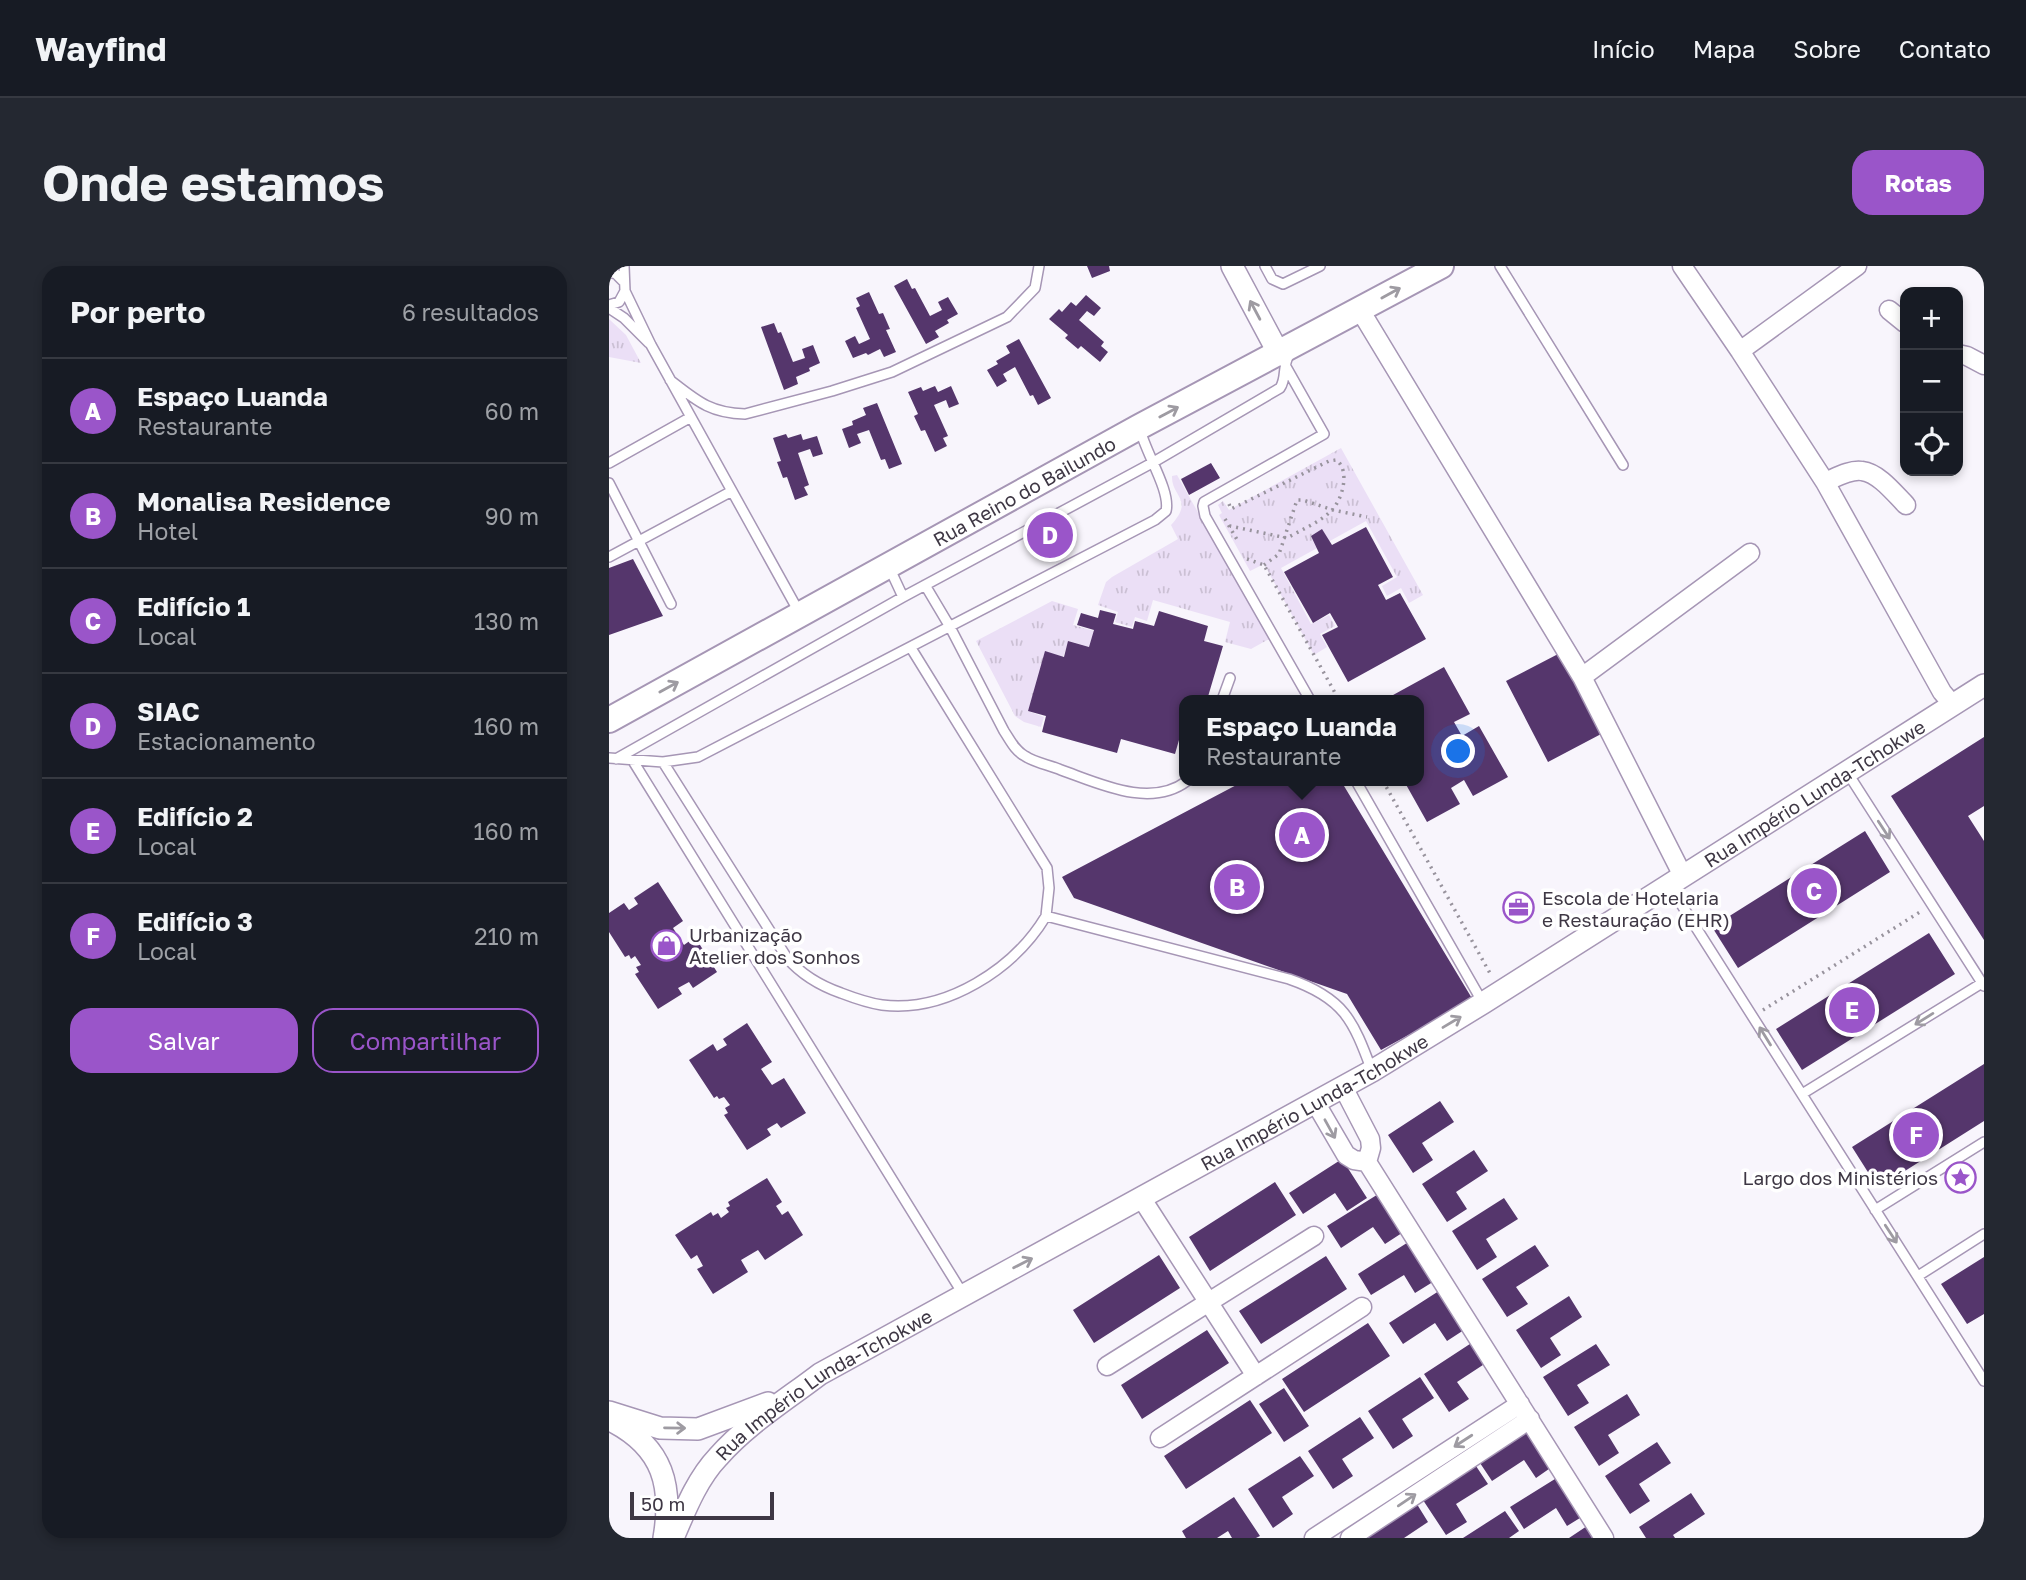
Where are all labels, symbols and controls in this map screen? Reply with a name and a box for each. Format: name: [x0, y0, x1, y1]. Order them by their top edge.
text: Wayfind: [35, 29, 166, 68]
text: Início: [1592, 34, 1655, 63]
text: Mapa: [1693, 34, 1755, 63]
text: Sobre: [1793, 34, 1861, 63]
text: Contato: [1899, 34, 1991, 63]
button: Rotas: [1852, 150, 1984, 215]
text: Onde estamos: [42, 153, 385, 212]
one-way arrow: [1380, 286, 1401, 299]
map controls: [1900, 287, 1963, 476]
button: +: [1900, 287, 1963, 350]
text: Por perto: [70, 294, 205, 330]
text: 6 resultados: [402, 298, 539, 326]
one-way arrow: [1248, 300, 1262, 321]
button: −: [1900, 350, 1963, 413]
text: Espaço Luanda: [137, 381, 328, 412]
text: A: [85, 397, 101, 425]
text: 60 m: [485, 397, 539, 425]
one-way arrow: [1158, 404, 1179, 418]
text: Restaurante: [137, 412, 272, 440]
button: locate: [1900, 413, 1963, 476]
street label: Rua Reino do Bailundo: [929, 431, 1119, 550]
text: Monalisa Residence: [137, 486, 391, 517]
text: B: [85, 502, 101, 530]
text: 90 m: [485, 502, 539, 530]
pin: D: [1027, 509, 1073, 561]
text: Hotel: [137, 517, 198, 545]
text: Edifício 1: [137, 591, 250, 622]
text: C: [85, 607, 101, 635]
text: 130 m: [474, 607, 539, 635]
text: Local: [137, 622, 197, 650]
one-way arrow: [658, 680, 679, 693]
popup: [1179, 695, 1424, 786]
text: SIAC: [137, 696, 200, 727]
text: Espaço Luanda: [1206, 711, 1397, 742]
text: D: [85, 712, 101, 740]
text: 160 m: [474, 712, 539, 740]
street label: Rua Império Lunda-Tchokwe: [1699, 714, 1929, 871]
text: Estacionamento: [137, 727, 316, 755]
your location: [1441, 734, 1475, 768]
text: Restaurante: [1206, 742, 1341, 770]
text: Edifício 2: [137, 801, 253, 832]
pin: A: [1279, 809, 1325, 861]
text: E: [86, 817, 100, 845]
text: 160 m: [474, 817, 539, 845]
one-way arrow: [1877, 819, 1891, 839]
text: Local: [137, 832, 197, 860]
pin: B: [1214, 861, 1260, 913]
pin: C: [1791, 865, 1837, 917]
place label: Escola de Hotelaria e Restauração (EHR): [1542, 886, 1730, 931]
office icon: Escola de Hotelaria e Restauração (EHR): [1502, 891, 1536, 925]
text: Edifício 3: [137, 906, 253, 937]
text: F: [86, 922, 100, 950]
text: 210 m: [474, 922, 539, 950]
place label: Urbanização Atelier dos Sonhos: [689, 923, 860, 968]
shop icon: Urbanização Atelier dos Sonhos: [649, 928, 683, 962]
text: Local: [137, 937, 197, 965]
pin: E: [1829, 984, 1875, 1036]
button: Salvar: [70, 1008, 298, 1073]
button: Compartilhar: [312, 1008, 539, 1073]
one-way arrow: [1915, 1012, 1935, 1026]
one-way arrow: [1441, 1015, 1461, 1029]
one-way arrow: [1758, 1027, 1772, 1047]
street label: Rua Império Lunda-Tchokwe: [1196, 1028, 1432, 1175]
pin: F: [1893, 1109, 1939, 1161]
one-way arrow: [1324, 1118, 1337, 1139]
place icon: Largo dos Ministérios: [1944, 1160, 1978, 1194]
place label: Largo dos Ministérios: [1742, 1166, 1938, 1189]
one-way arrow: [1884, 1224, 1898, 1244]
one-way arrow: [1012, 1255, 1033, 1269]
street label: Rua Império Lunda-Tchokwe: [710, 1303, 936, 1465]
one-way arrow: [663, 1421, 686, 1435]
one-way arrow: [1453, 1435, 1473, 1449]
scale bar: [630, 1489, 773, 1521]
text: 50 m: [641, 1492, 685, 1515]
one-way arrow: [1397, 1493, 1416, 1508]

